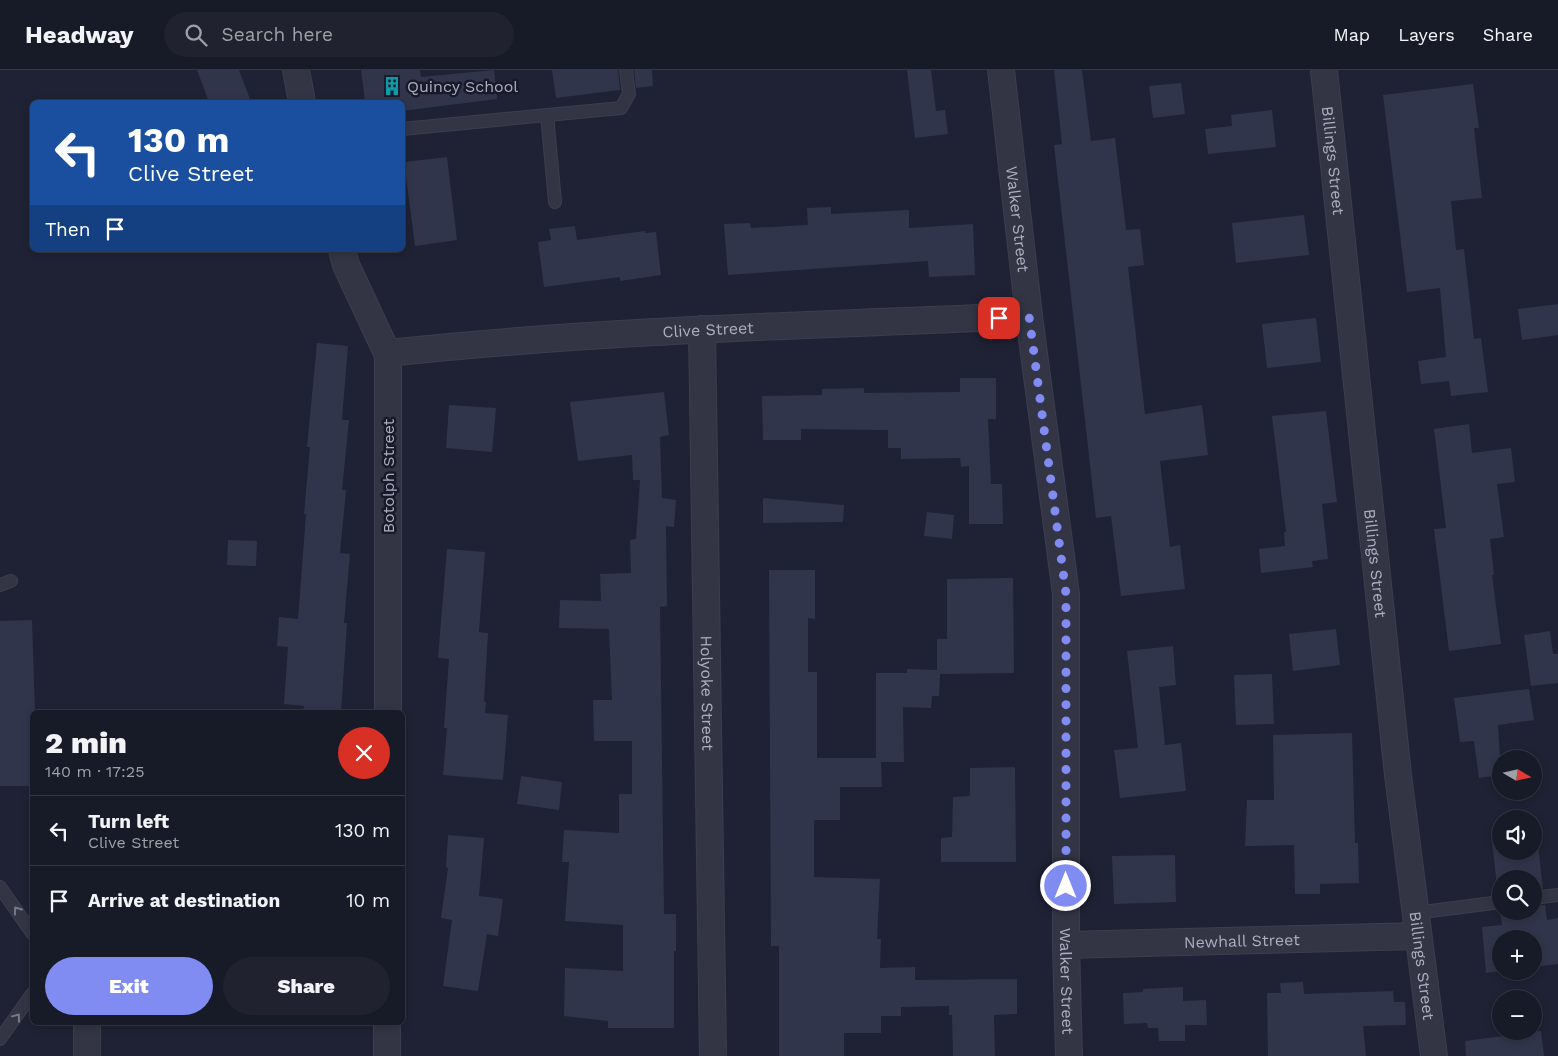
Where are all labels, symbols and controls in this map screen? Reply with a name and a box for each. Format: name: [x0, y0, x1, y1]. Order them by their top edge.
search box: [164, 12, 514, 57]
text: Headway: [25, 21, 134, 49]
icon: search: [182, 21, 210, 49]
text: Search here: [222, 23, 333, 46]
text: Map: [1333, 24, 1370, 45]
text: Layers: [1398, 24, 1455, 45]
text: Share: [1483, 24, 1533, 45]
building icon: Quincy School: [381, 75, 403, 97]
place label: Quincy School: [407, 77, 518, 96]
street label: Billings Street: [1318, 105, 1348, 216]
text: 130 m: [128, 119, 229, 161]
icon: left: [45, 120, 110, 185]
text: Clive Street: [128, 161, 254, 186]
street label: Walker Street: [1002, 165, 1033, 273]
icon: arrive: [101, 215, 129, 243]
text: Then: [45, 218, 91, 241]
pin: [978, 297, 1020, 339]
icon: arrive: [985, 304, 1013, 332]
street label: Clive Street: [662, 318, 754, 342]
street label: Botolph Street: [379, 418, 398, 533]
street label: Billings Street: [1360, 508, 1390, 619]
street label: Holyoke Street: [697, 635, 717, 751]
text: 2 min: [45, 725, 127, 760]
button: close: [338, 727, 390, 779]
north arrow: [1492, 750, 1542, 800]
map controls: [1492, 750, 1542, 1040]
text: 140 m · 17:25: [45, 762, 144, 781]
text: Turn left: [88, 810, 169, 833]
button: sound: [1492, 810, 1542, 860]
icon: left: [45, 817, 73, 845]
text: 130 m: [335, 819, 390, 842]
text: Clive Street: [88, 833, 179, 852]
position arrow: [1039, 859, 1091, 911]
button: search: [1492, 870, 1542, 920]
icon: arrive: [45, 887, 73, 915]
text: Arrive at destination: [88, 889, 280, 912]
text: 10 m: [346, 889, 390, 912]
one-way arrow: [14, 907, 22, 916]
street label: Billings Street: [1406, 910, 1438, 1021]
street label: Walker Street: [1056, 928, 1077, 1035]
street label: Newhall Street: [1184, 930, 1300, 952]
button: +: [1492, 930, 1542, 980]
button: Exit: [45, 957, 213, 1015]
button: Share: [223, 957, 390, 1015]
button: −: [1492, 990, 1542, 1040]
one-way arrow: [11, 1013, 20, 1023]

